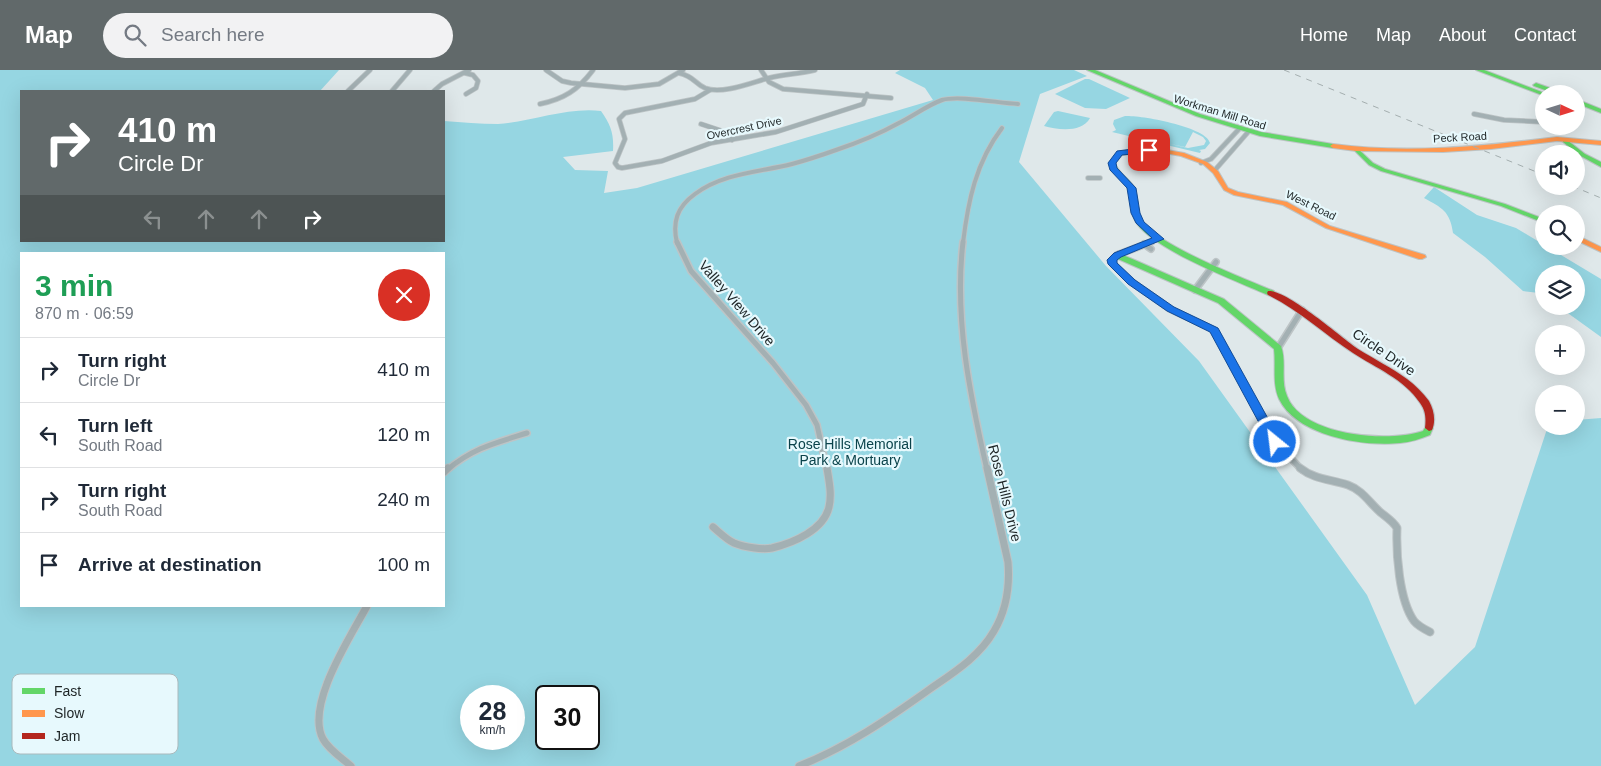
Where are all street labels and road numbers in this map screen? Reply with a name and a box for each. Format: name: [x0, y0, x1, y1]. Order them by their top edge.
street label: Workman Mill Road: [1172, 92, 1268, 132]
street label: Overcrest Drive: [705, 114, 783, 142]
street label: Peck Road: [1433, 130, 1487, 144]
street label: West Road: [1284, 188, 1338, 222]
street label: Valley View Drive: [696, 257, 778, 349]
street label: Circle Drive: [1350, 325, 1419, 379]
street label: Rose Hills Drive: [985, 443, 1025, 543]

